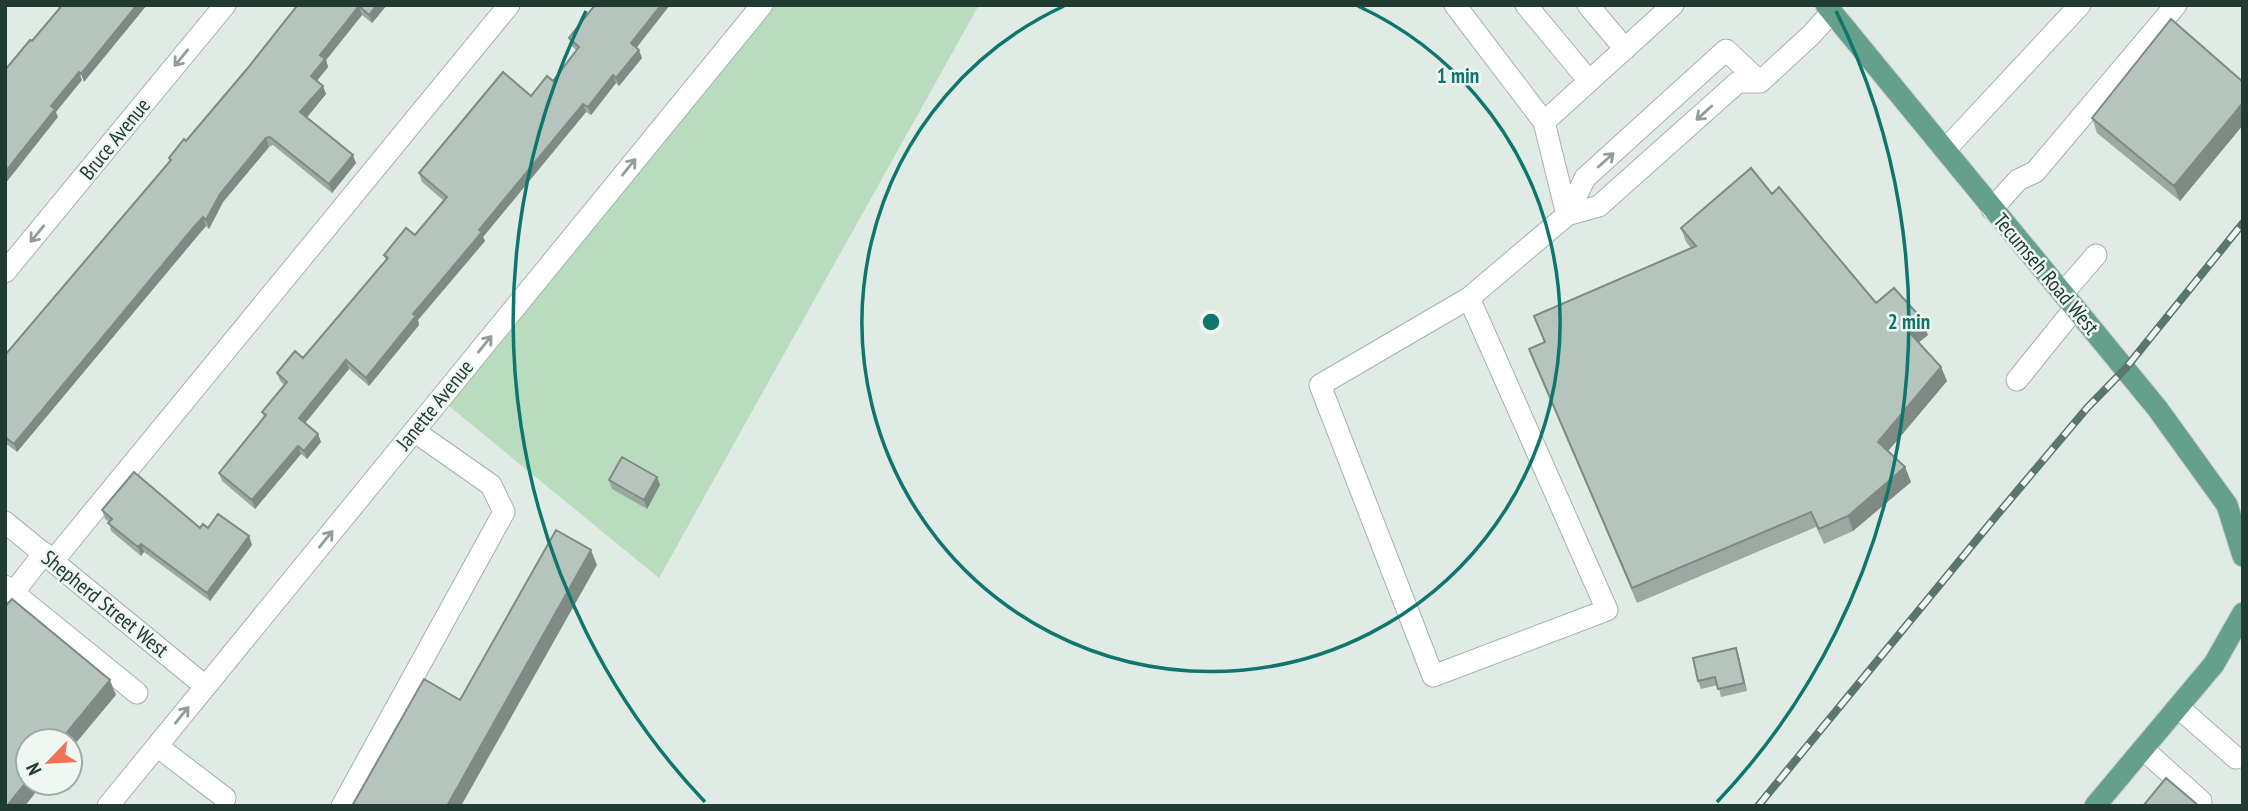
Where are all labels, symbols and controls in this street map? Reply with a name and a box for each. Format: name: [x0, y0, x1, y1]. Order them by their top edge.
one-way arrow: [174, 48, 189, 66]
text: 1 min: [1437, 62, 1479, 89]
street label: Bruce Avenue: [73, 92, 156, 185]
one-way arrow: [1695, 105, 1713, 121]
one-way arrow: [1597, 152, 1615, 168]
one-way arrow: [621, 159, 637, 177]
street label: Tecumseh Road West: [1988, 207, 2105, 340]
one-way arrow: [29, 224, 45, 242]
text: 2 min: [1888, 308, 1930, 335]
centre of rings: [1199, 310, 1223, 334]
one-way arrow: [477, 335, 493, 353]
street label: Janette Avenue: [389, 354, 479, 456]
one-way arrow: [318, 530, 333, 548]
street label: Shepherd Street West: [36, 544, 174, 663]
one-way arrow: [174, 706, 189, 724]
north arrow: [14, 727, 84, 797]
text: N: [21, 759, 47, 779]

